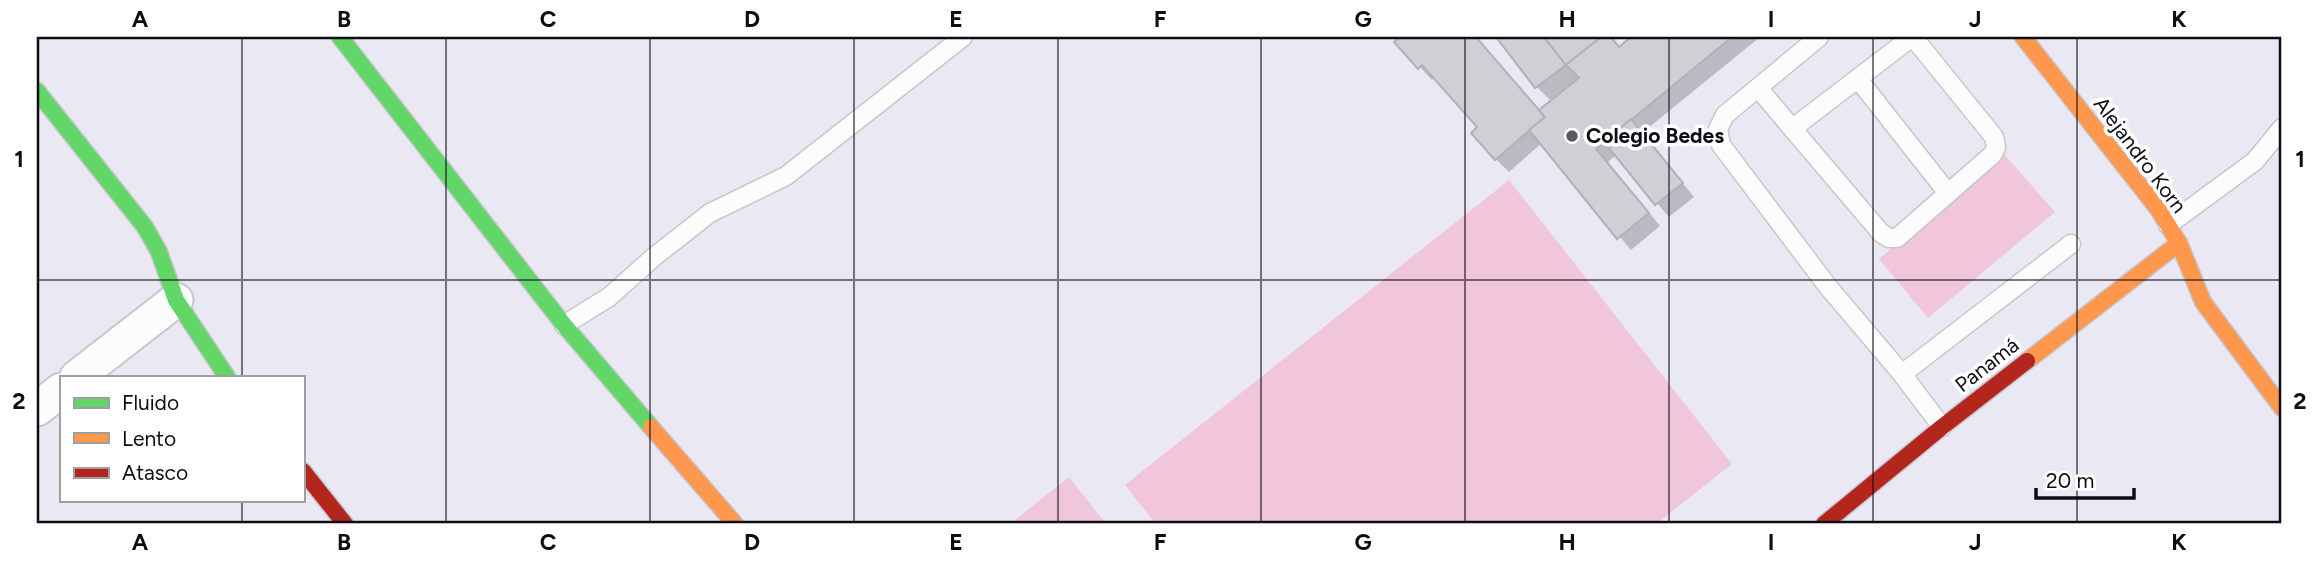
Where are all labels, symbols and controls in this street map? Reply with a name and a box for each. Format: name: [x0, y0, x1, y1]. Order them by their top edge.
text: A: [132, 5, 149, 33]
text: B: [337, 5, 351, 33]
text: C: [540, 5, 557, 33]
text: D: [744, 5, 760, 33]
text: E: [949, 5, 963, 33]
text: F: [1154, 5, 1167, 33]
text: G: [1354, 5, 1372, 33]
text: H: [1558, 5, 1576, 33]
text: I: [1768, 5, 1774, 33]
text: J: [1969, 5, 1981, 33]
text: K: [2171, 5, 2187, 33]
street label: Alejandro Korn: [2089, 92, 2192, 218]
place label: Colegio Bedes: [1586, 123, 1724, 148]
marker: Colegio Bedes: [1564, 128, 1580, 144]
text: 1: [14, 145, 24, 173]
text: 1: [2295, 145, 2305, 173]
street label: Panamá: [1950, 332, 2023, 397]
legend: [60, 376, 304, 502]
text: 2: [12, 387, 26, 415]
text: 2: [2293, 387, 2307, 415]
text: Fluido: [122, 390, 179, 415]
text: Lento: [122, 426, 176, 451]
scale bar: [2036, 456, 2134, 500]
text: Atasco: [122, 460, 188, 485]
text: 20 m: [2046, 468, 2094, 493]
text: A: [132, 528, 149, 556]
text: B: [337, 528, 351, 556]
text: C: [540, 528, 557, 556]
text: D: [744, 528, 760, 556]
text: E: [949, 528, 963, 556]
text: F: [1154, 528, 1167, 556]
text: G: [1354, 528, 1372, 556]
text: H: [1558, 528, 1576, 556]
text: I: [1768, 528, 1774, 556]
text: J: [1969, 528, 1981, 556]
text: K: [2171, 528, 2187, 556]

